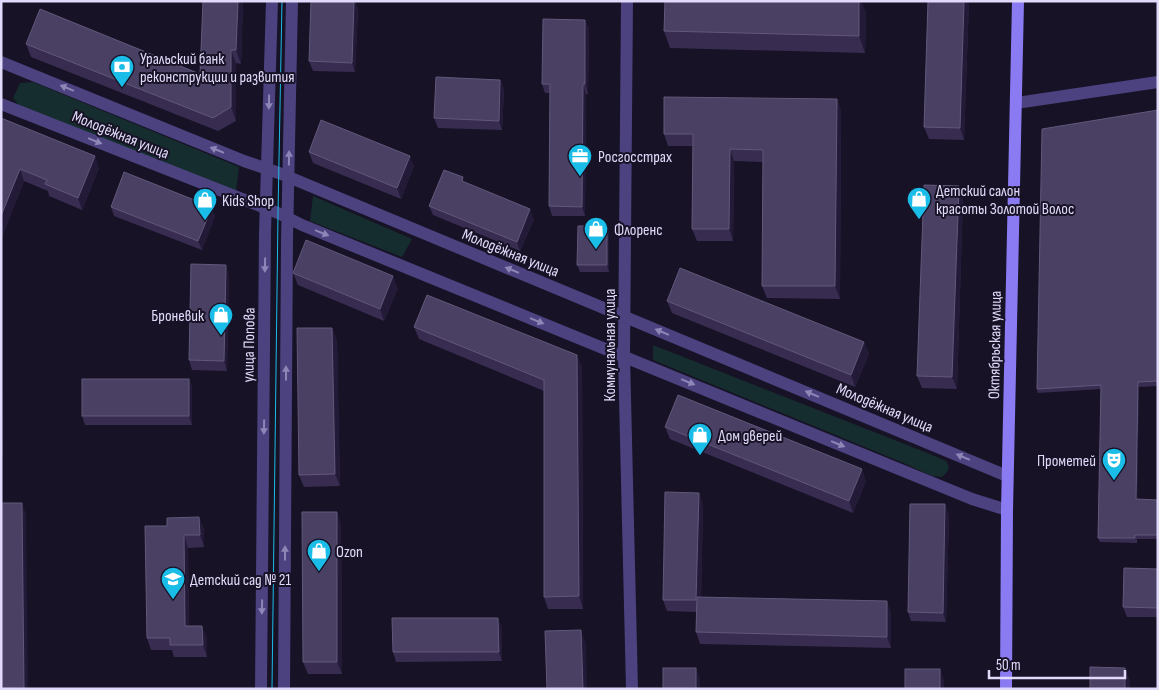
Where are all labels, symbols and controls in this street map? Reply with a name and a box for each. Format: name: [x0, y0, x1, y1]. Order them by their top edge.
place label: Уральский банк реконструкции и развития: [140, 50, 294, 87]
bank icon: Уральский банк реконструкции и развития: [109, 54, 135, 88]
one-way arrow: [60, 84, 74, 92]
one-way arrow: [265, 95, 273, 111]
street label: Молодёжная улица: [69, 107, 172, 163]
one-way arrow: [88, 138, 102, 146]
office icon: Росгосстрах: [567, 143, 593, 177]
one-way arrow: [209, 146, 224, 154]
place label: Росгосстрах: [598, 148, 672, 167]
one-way arrow: [285, 149, 293, 165]
place label: Детский салон красоты Золотой Волос: [936, 182, 1074, 219]
shop icon: Детский салон красоты Золотой Волос: [906, 186, 932, 220]
shop icon: Kids Shop: [192, 187, 218, 221]
place label: Kids Shop: [222, 192, 274, 211]
shop icon: Флоренс: [583, 216, 609, 250]
place label: Флоренс: [614, 221, 663, 240]
street label: Молодёжная улица: [459, 225, 562, 281]
one-way arrow: [315, 229, 330, 237]
one-way arrow: [261, 257, 269, 273]
one-way arrow: [504, 266, 519, 274]
street label: Коммунальная улица: [601, 288, 620, 402]
street label: Октябрьская улица: [985, 291, 1006, 399]
shop icon: Броневик: [208, 302, 234, 336]
place label: Броневик: [151, 307, 205, 326]
street label: улица Попова: [239, 307, 260, 383]
one-way arrow: [530, 317, 544, 325]
one-way arrow: [655, 328, 669, 336]
one-way arrow: [282, 364, 290, 380]
one-way arrow: [681, 379, 695, 387]
street label: Молодёжная улица: [833, 380, 936, 437]
one-way arrow: [805, 390, 820, 398]
one-way arrow: [259, 420, 267, 436]
shop icon: Дом дверей: [687, 422, 713, 456]
place label: Дом дверей: [718, 427, 782, 446]
one-way arrow: [831, 441, 845, 449]
theatre icon: Прометей: [1101, 447, 1127, 481]
one-way arrow: [956, 452, 970, 460]
place label: Прометей: [1037, 452, 1096, 471]
shop icon: Ozon: [306, 538, 332, 572]
place label: Ozon: [336, 543, 363, 562]
one-way arrow: [281, 544, 289, 560]
school or university icon: Детский сад № 21: [160, 566, 186, 600]
place label: Детский сад № 21: [190, 571, 291, 590]
one-way arrow: [258, 600, 266, 616]
scale bar: [989, 648, 1125, 680]
text: 50 m: [996, 656, 1021, 675]

